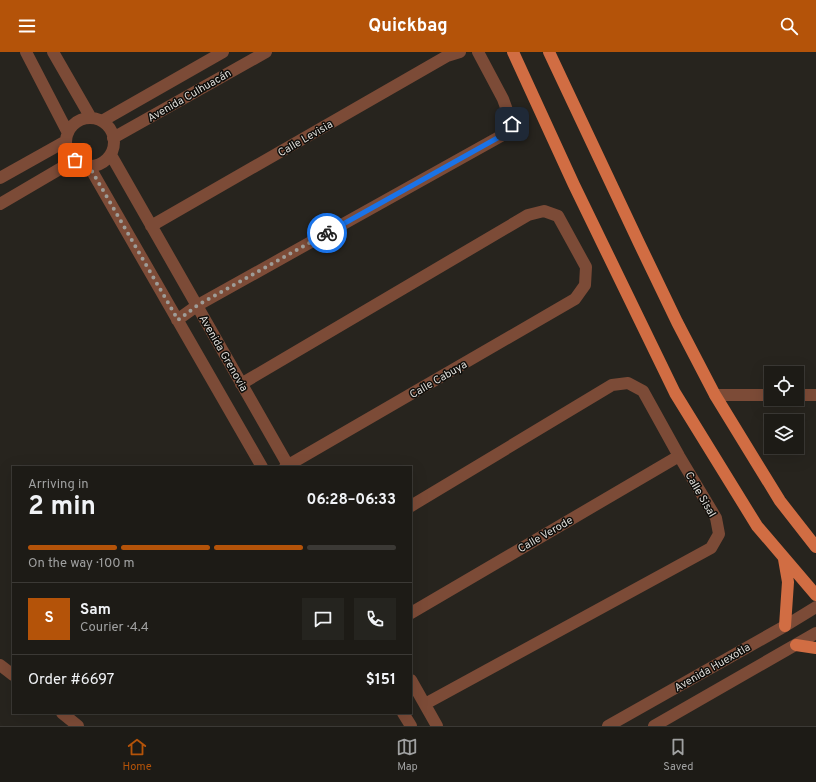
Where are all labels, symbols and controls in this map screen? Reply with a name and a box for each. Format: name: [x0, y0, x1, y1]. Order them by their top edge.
icon: menu: [16, 15, 38, 37]
text: Quickbag: [368, 15, 448, 38]
icon: search: [778, 15, 800, 37]
street label: Avenida Culhuacán: [145, 66, 234, 125]
pin: [495, 107, 529, 141]
icon: home: [501, 113, 523, 135]
street label: Calle Levisia: [276, 117, 336, 160]
pin: [58, 143, 92, 177]
icon: bag: [64, 149, 86, 171]
courier: [307, 213, 347, 253]
icon: bike: [316, 222, 338, 244]
street label: Avenida Grenovia: [195, 313, 251, 395]
street label: Calle Cabuya: [407, 358, 470, 402]
map controls: [764, 366, 804, 454]
button: locate: [764, 366, 804, 406]
button: layers: [764, 414, 804, 454]
street label: Calle Sisal: [682, 469, 719, 520]
text: Arriving in: [28, 477, 89, 493]
text: 2 min: [28, 491, 96, 524]
text: 06:28–06:33: [307, 491, 396, 510]
street label: Calle Verode: [515, 513, 576, 556]
text: On the way · 100 m: [28, 556, 135, 572]
button: chat: [302, 598, 344, 640]
button: phone: [354, 598, 396, 640]
text: Sam: [80, 601, 111, 620]
text: S: [44, 609, 54, 628]
text: Courier · 4.4: [80, 620, 149, 636]
street label: Avenida Huexotla: [672, 640, 753, 695]
text: Order #6697: [28, 671, 114, 690]
text: $151: [366, 671, 396, 690]
tab: Home: [122, 736, 152, 774]
tab: Map: [396, 736, 418, 774]
tab: Saved: [663, 736, 694, 774]

